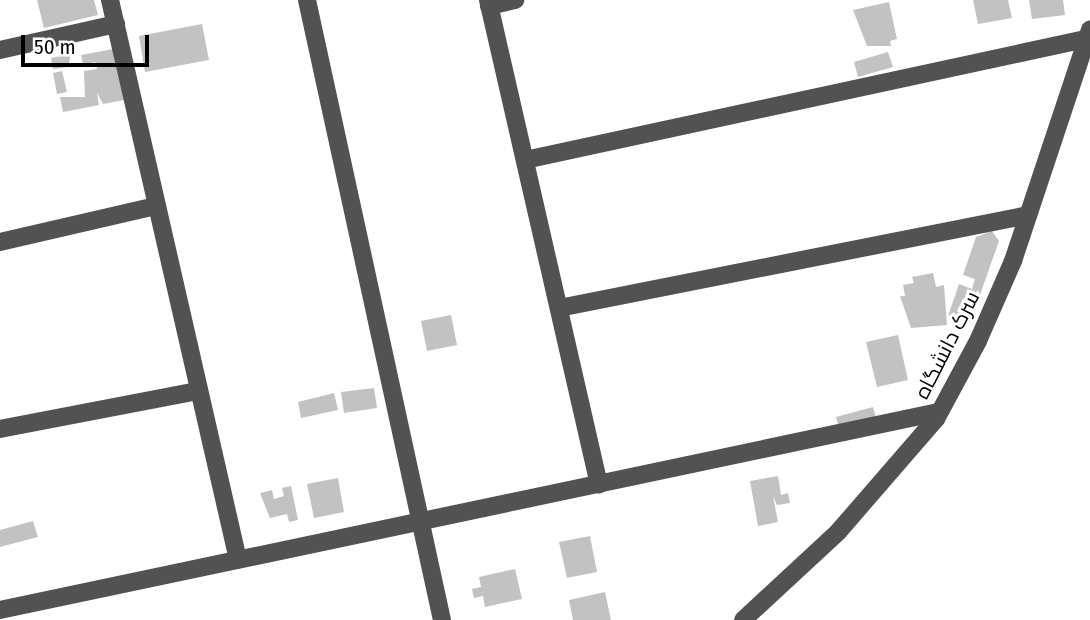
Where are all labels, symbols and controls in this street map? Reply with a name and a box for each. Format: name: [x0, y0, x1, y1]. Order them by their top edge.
scale bar: [24, 21, 152, 65]
text: 50 m: [34, 34, 76, 60]
street label: سرک دانشگاه: [909, 287, 985, 403]

